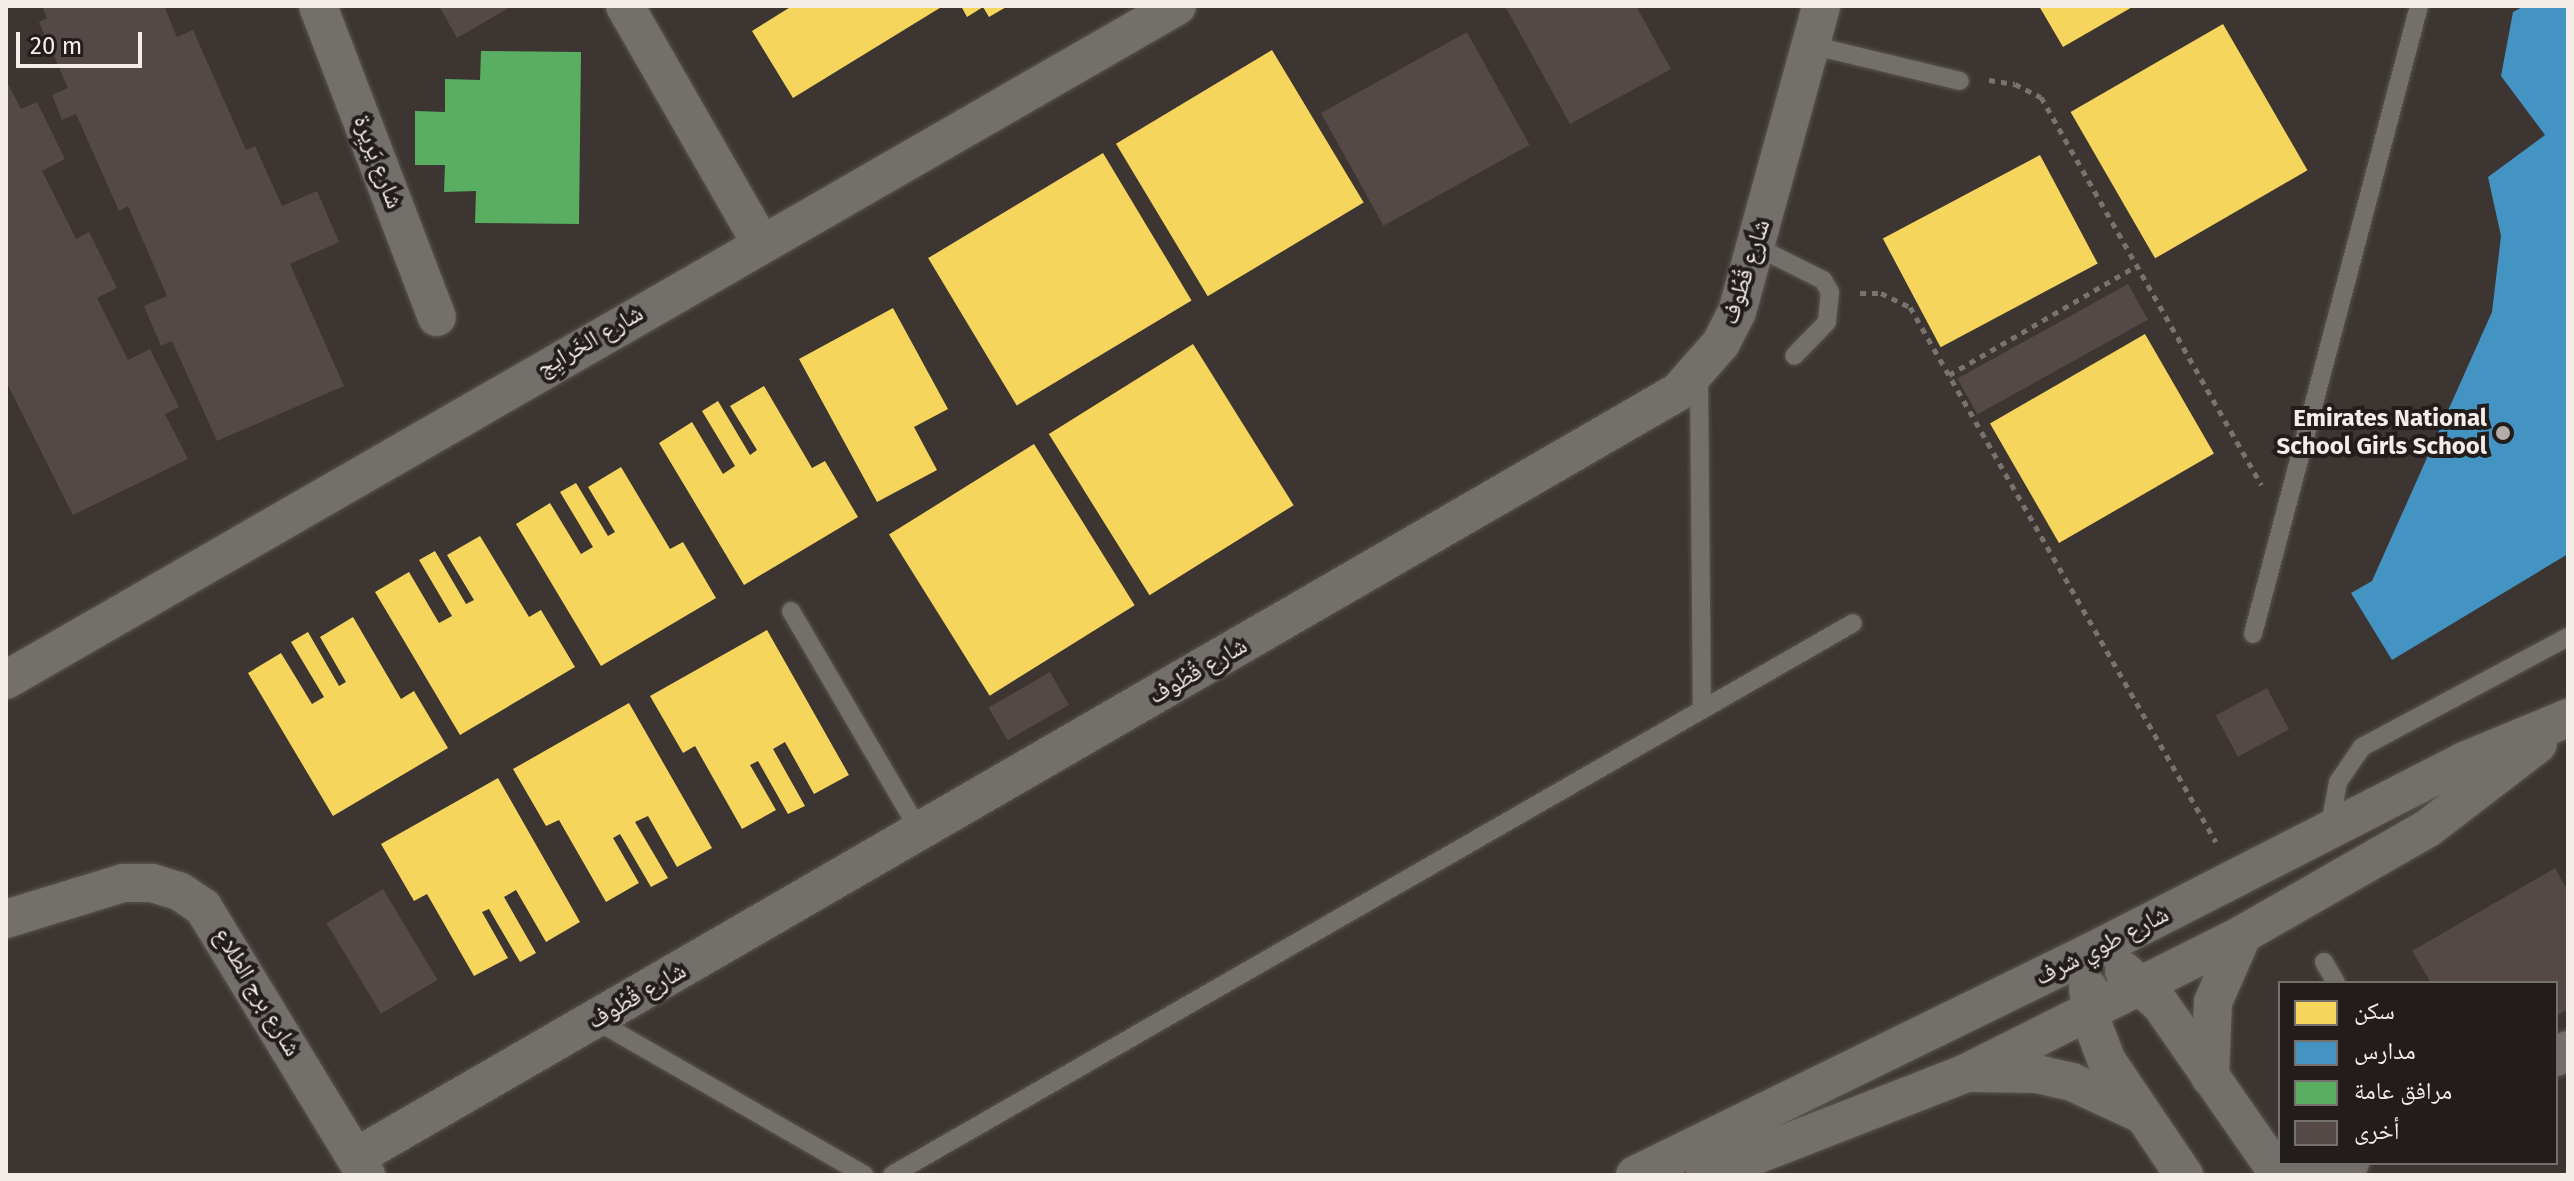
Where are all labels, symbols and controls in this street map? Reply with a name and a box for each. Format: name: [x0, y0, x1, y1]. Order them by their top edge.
scale bar: [20, 16, 146, 66]
text: 20 m: [30, 32, 82, 60]
street label: شارع يَريِرة: [347, 111, 409, 213]
street label: شارع قُطُوف: [1716, 216, 1776, 328]
street label: شارع الخَرايِج: [532, 299, 648, 383]
place label: Emirates National School Girls School: [2277, 405, 2487, 461]
marker: Emirates National School Girls School: [2494, 424, 2512, 442]
street label: شارع قُطُوف: [1144, 631, 1252, 711]
street label: شارع طوي شرف: [2030, 900, 2174, 992]
street label: شارع برج الطلاع: [207, 922, 307, 1062]
street label: شارع قُطُوف: [583, 956, 691, 1036]
legend: [2278, 981, 2558, 1165]
text: سكن: [2354, 997, 2395, 1025]
text: مدارس: [2354, 1037, 2416, 1065]
text: مرافق عامة: [2354, 1077, 2452, 1105]
text: أخرى: [2354, 1117, 2400, 1145]

